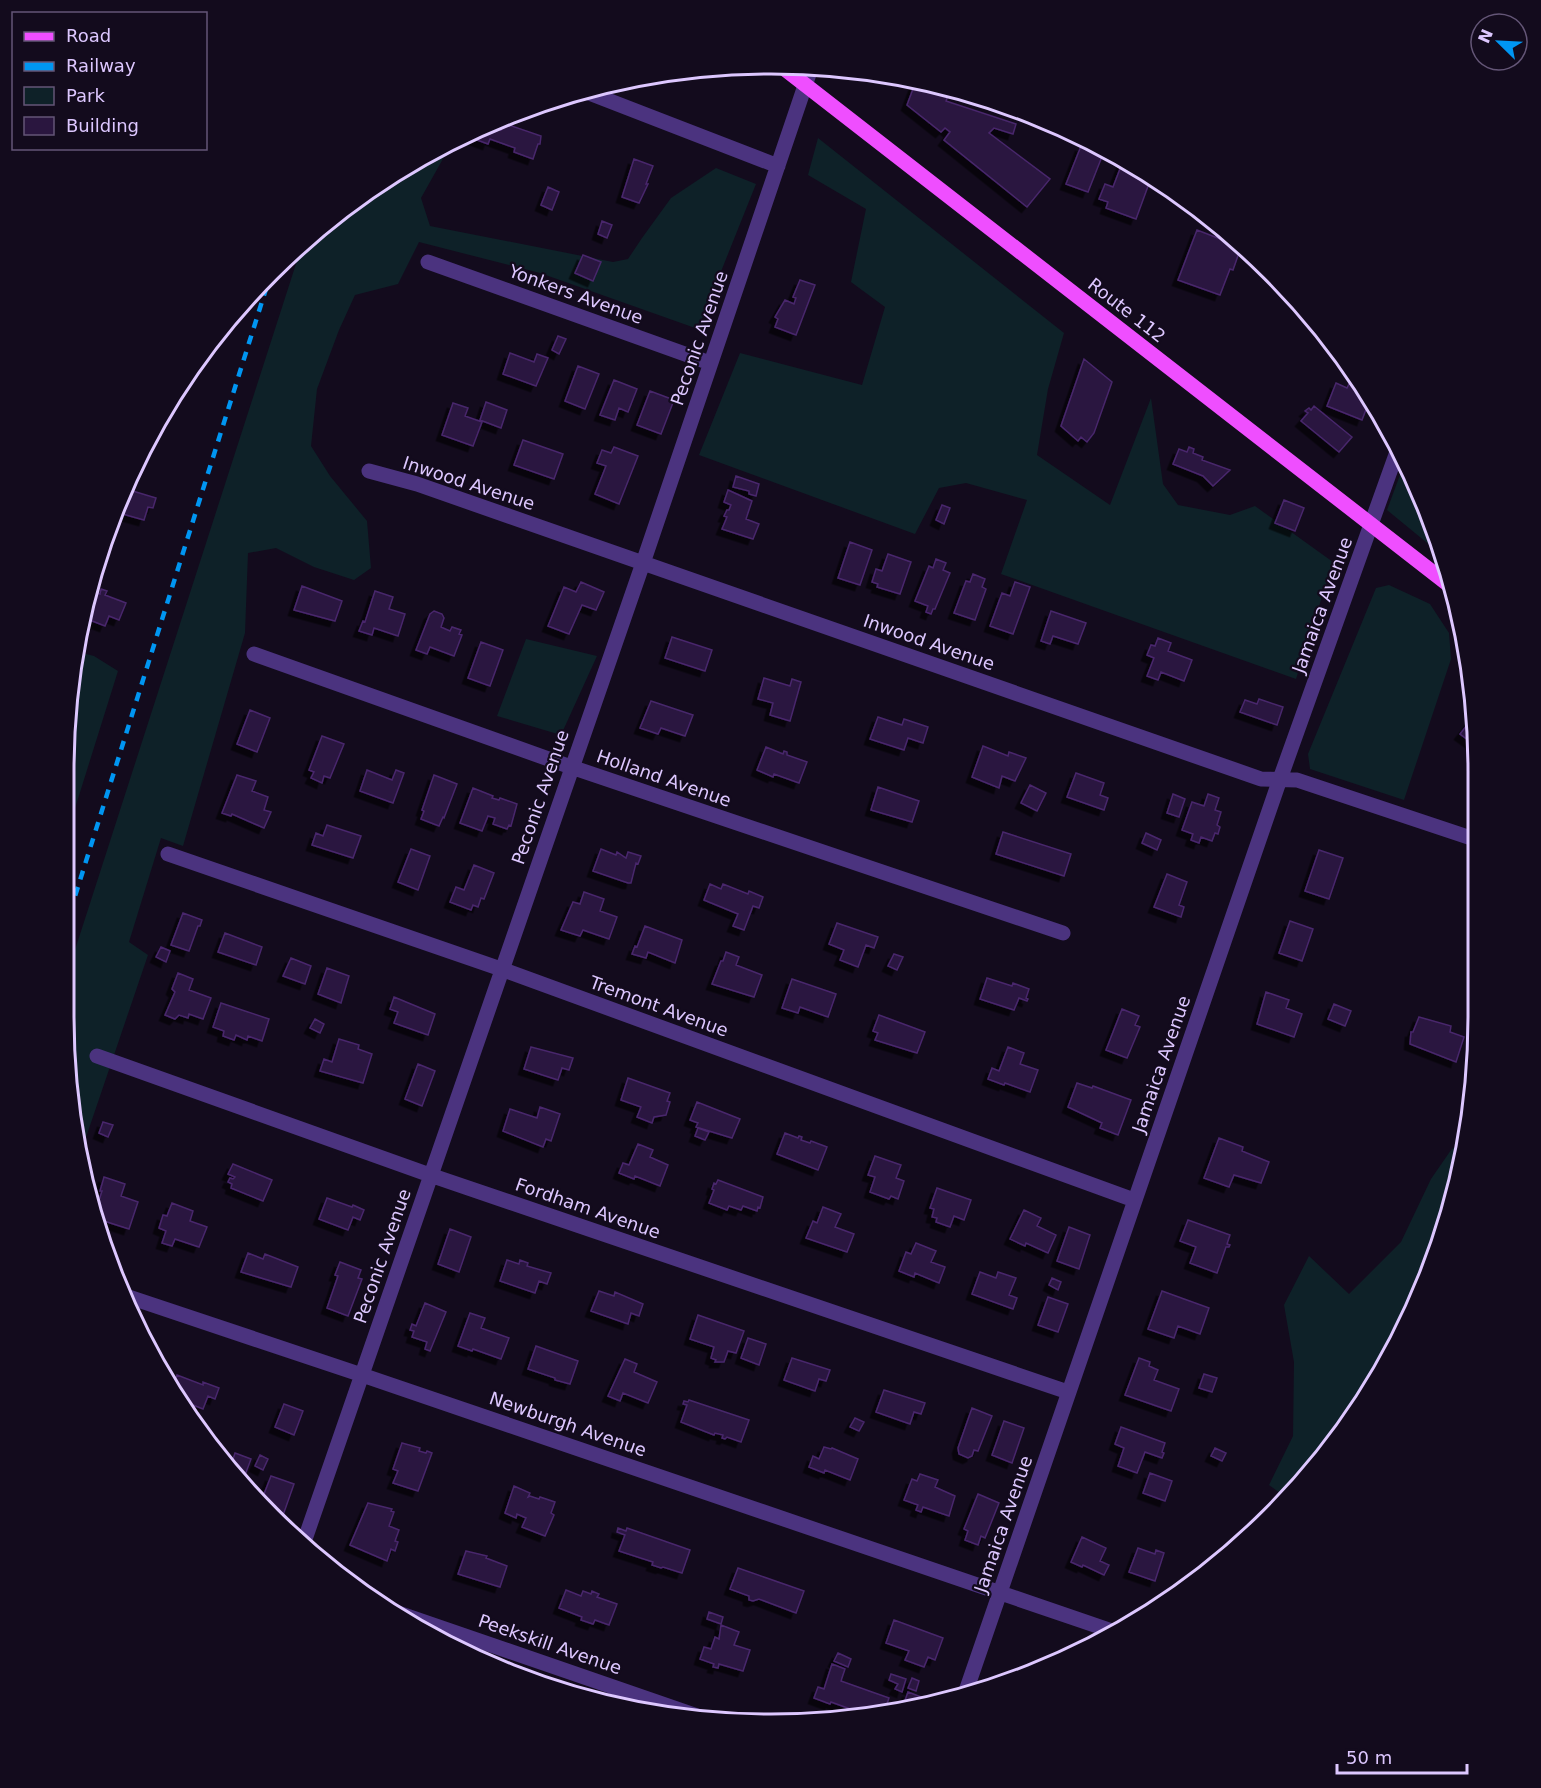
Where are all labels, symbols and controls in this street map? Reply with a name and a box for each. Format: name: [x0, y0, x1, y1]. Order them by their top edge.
legend: [12, 12, 207, 150]
north arrow: [1469, 12, 1529, 72]
text: Road: [66, 25, 111, 46]
text: N: [1474, 26, 1497, 46]
text: Railway: [66, 55, 136, 76]
text: Park: [66, 85, 105, 106]
text: Building: [66, 115, 139, 136]
street label: Yonkers Avenue: [505, 260, 646, 328]
street label: Peconic Avenue: [666, 268, 732, 408]
street label: Route 112: [1084, 273, 1170, 347]
street label: Inwood Avenue: [400, 452, 538, 514]
street label: Jamaica Avenue: [1287, 534, 1356, 677]
street label: Inwood Avenue: [861, 610, 997, 674]
street label: Peconic Avenue: [507, 727, 573, 867]
street label: Holland Avenue: [594, 745, 734, 811]
street label: Tremont Avenue: [586, 971, 731, 1041]
street label: Jamaica Avenue: [1127, 993, 1194, 1136]
street label: Fordham Avenue: [513, 1173, 663, 1243]
street label: Peconic Avenue: [349, 1186, 415, 1326]
street label: Newburgh Avenue: [487, 1387, 649, 1461]
street label: Jamaica Avenue: [969, 1453, 1036, 1596]
street label: Peekskill Avenue: [476, 1610, 624, 1678]
scale bar: [1337, 1737, 1468, 1775]
text: 50 m: [1346, 1747, 1392, 1768]

